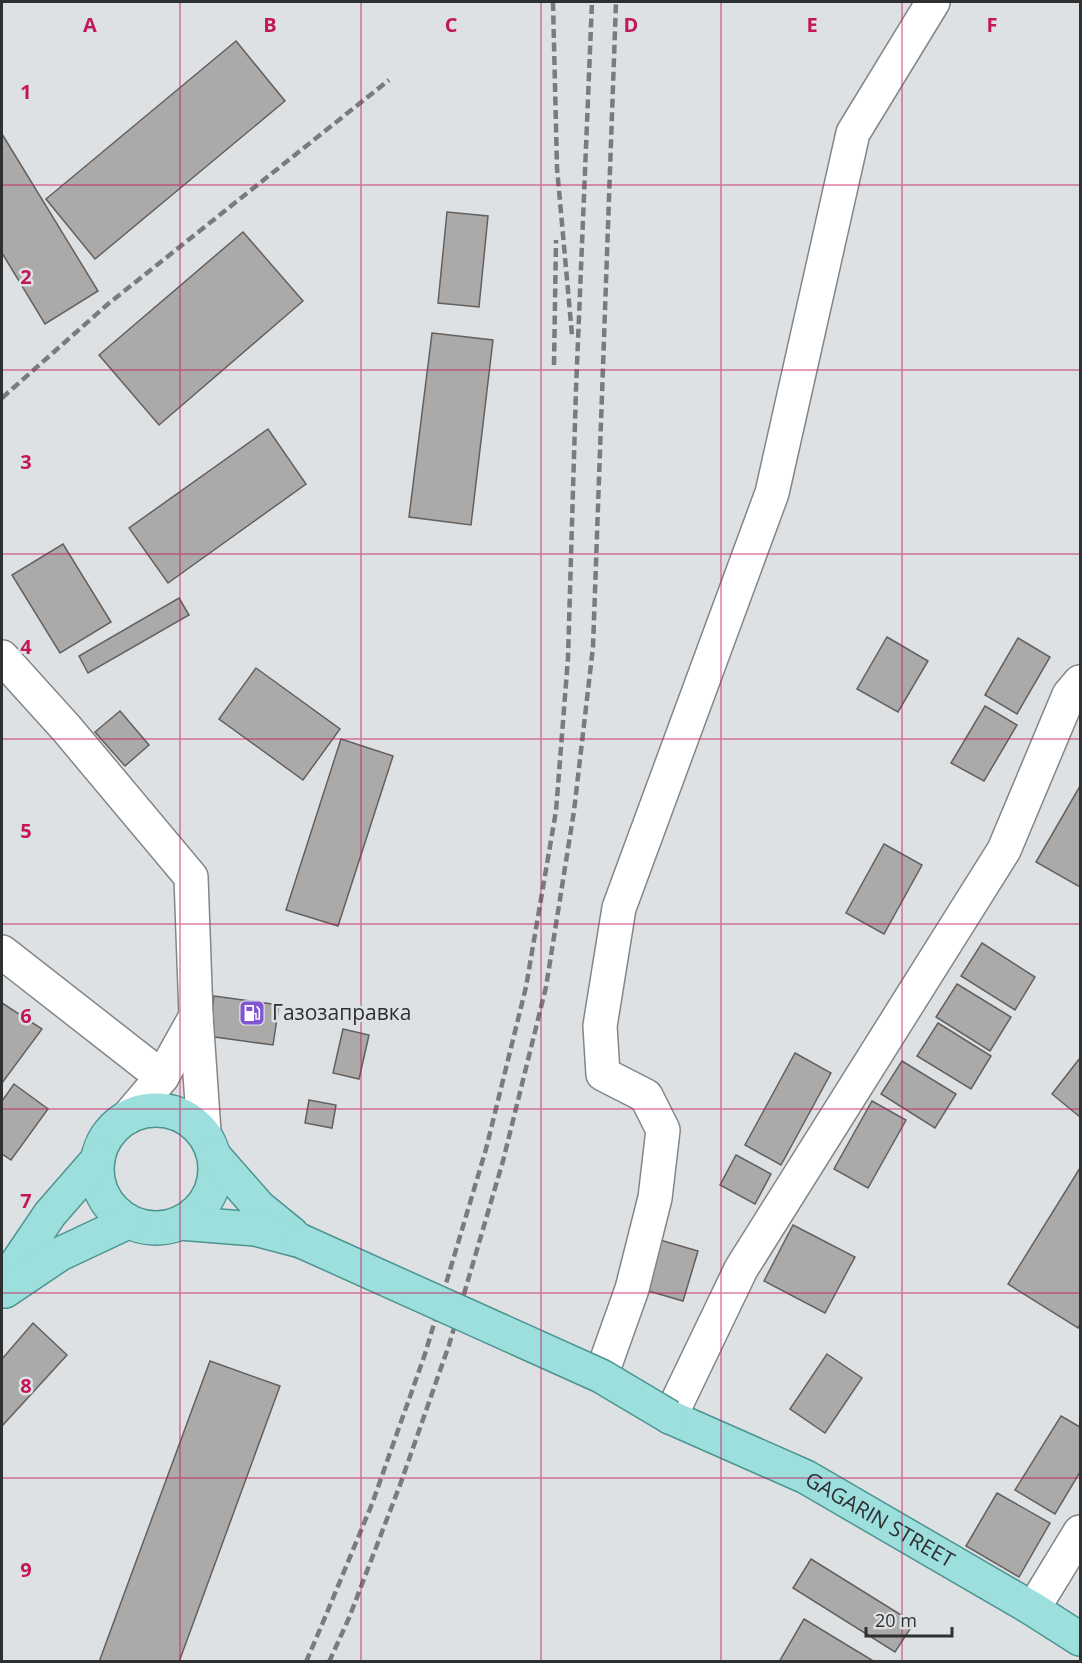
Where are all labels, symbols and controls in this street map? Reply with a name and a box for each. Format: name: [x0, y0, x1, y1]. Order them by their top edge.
text: A: [83, 11, 97, 38]
text: B: [263, 11, 277, 38]
text: C: [445, 11, 458, 38]
text: D: [624, 11, 638, 38]
text: E: [806, 11, 818, 38]
text: F: [987, 11, 997, 38]
text: 1: [20, 78, 32, 105]
text: 2: [20, 263, 32, 290]
text: 3: [20, 448, 32, 475]
text: 4: [20, 633, 32, 660]
text: 5: [20, 817, 32, 844]
fuel station icon: Газозаправка: [237, 998, 267, 1028]
place label: Газозаправка: [272, 998, 411, 1026]
text: 6: [20, 1002, 32, 1029]
text: 7: [20, 1187, 32, 1214]
text: 8: [20, 1372, 32, 1399]
street label: GAGARIN STREET: [801, 1465, 960, 1574]
text: 9: [20, 1556, 32, 1583]
scale bar: [866, 1600, 952, 1638]
text: 20 m: [875, 1608, 917, 1632]

